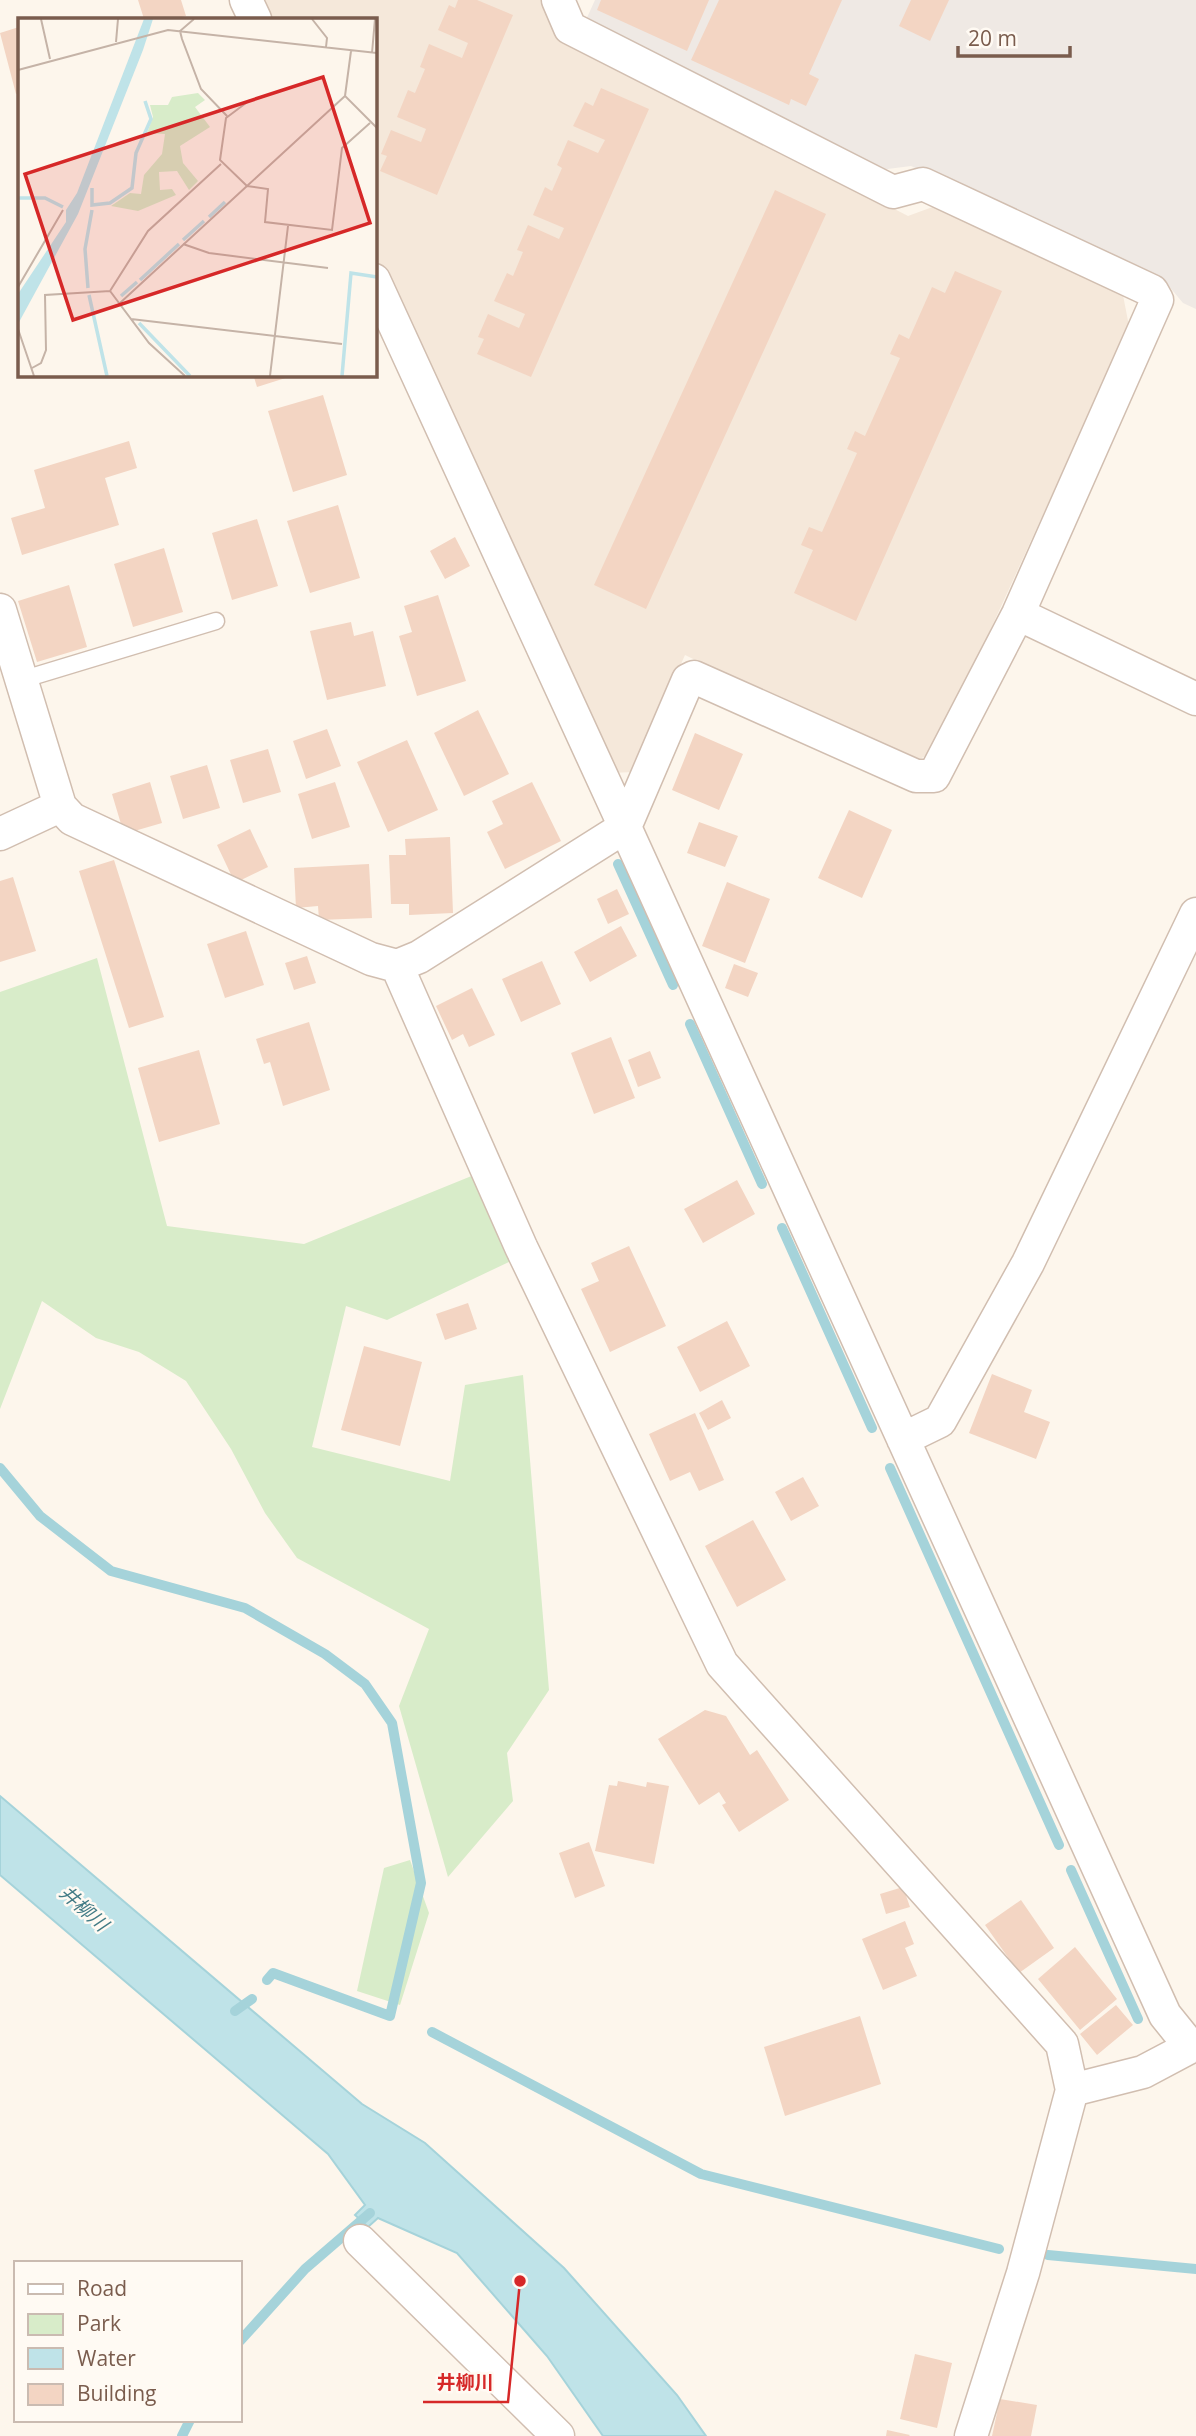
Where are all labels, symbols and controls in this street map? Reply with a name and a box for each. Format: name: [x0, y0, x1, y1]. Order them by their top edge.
scale bar: [958, 14, 1070, 58]
inset map: [18, 18, 376, 376]
text: 20 m: [968, 24, 1017, 52]
water label: 井柳川: [54, 1879, 115, 1938]
legend: [14, 2261, 242, 2422]
text: Road: [77, 2274, 127, 2302]
text: Park: [77, 2309, 121, 2337]
text: Water: [77, 2344, 136, 2372]
callout: 井柳川: [423, 2362, 508, 2402]
text: 井柳川: [436, 2369, 494, 2395]
text: Building: [77, 2379, 156, 2407]

